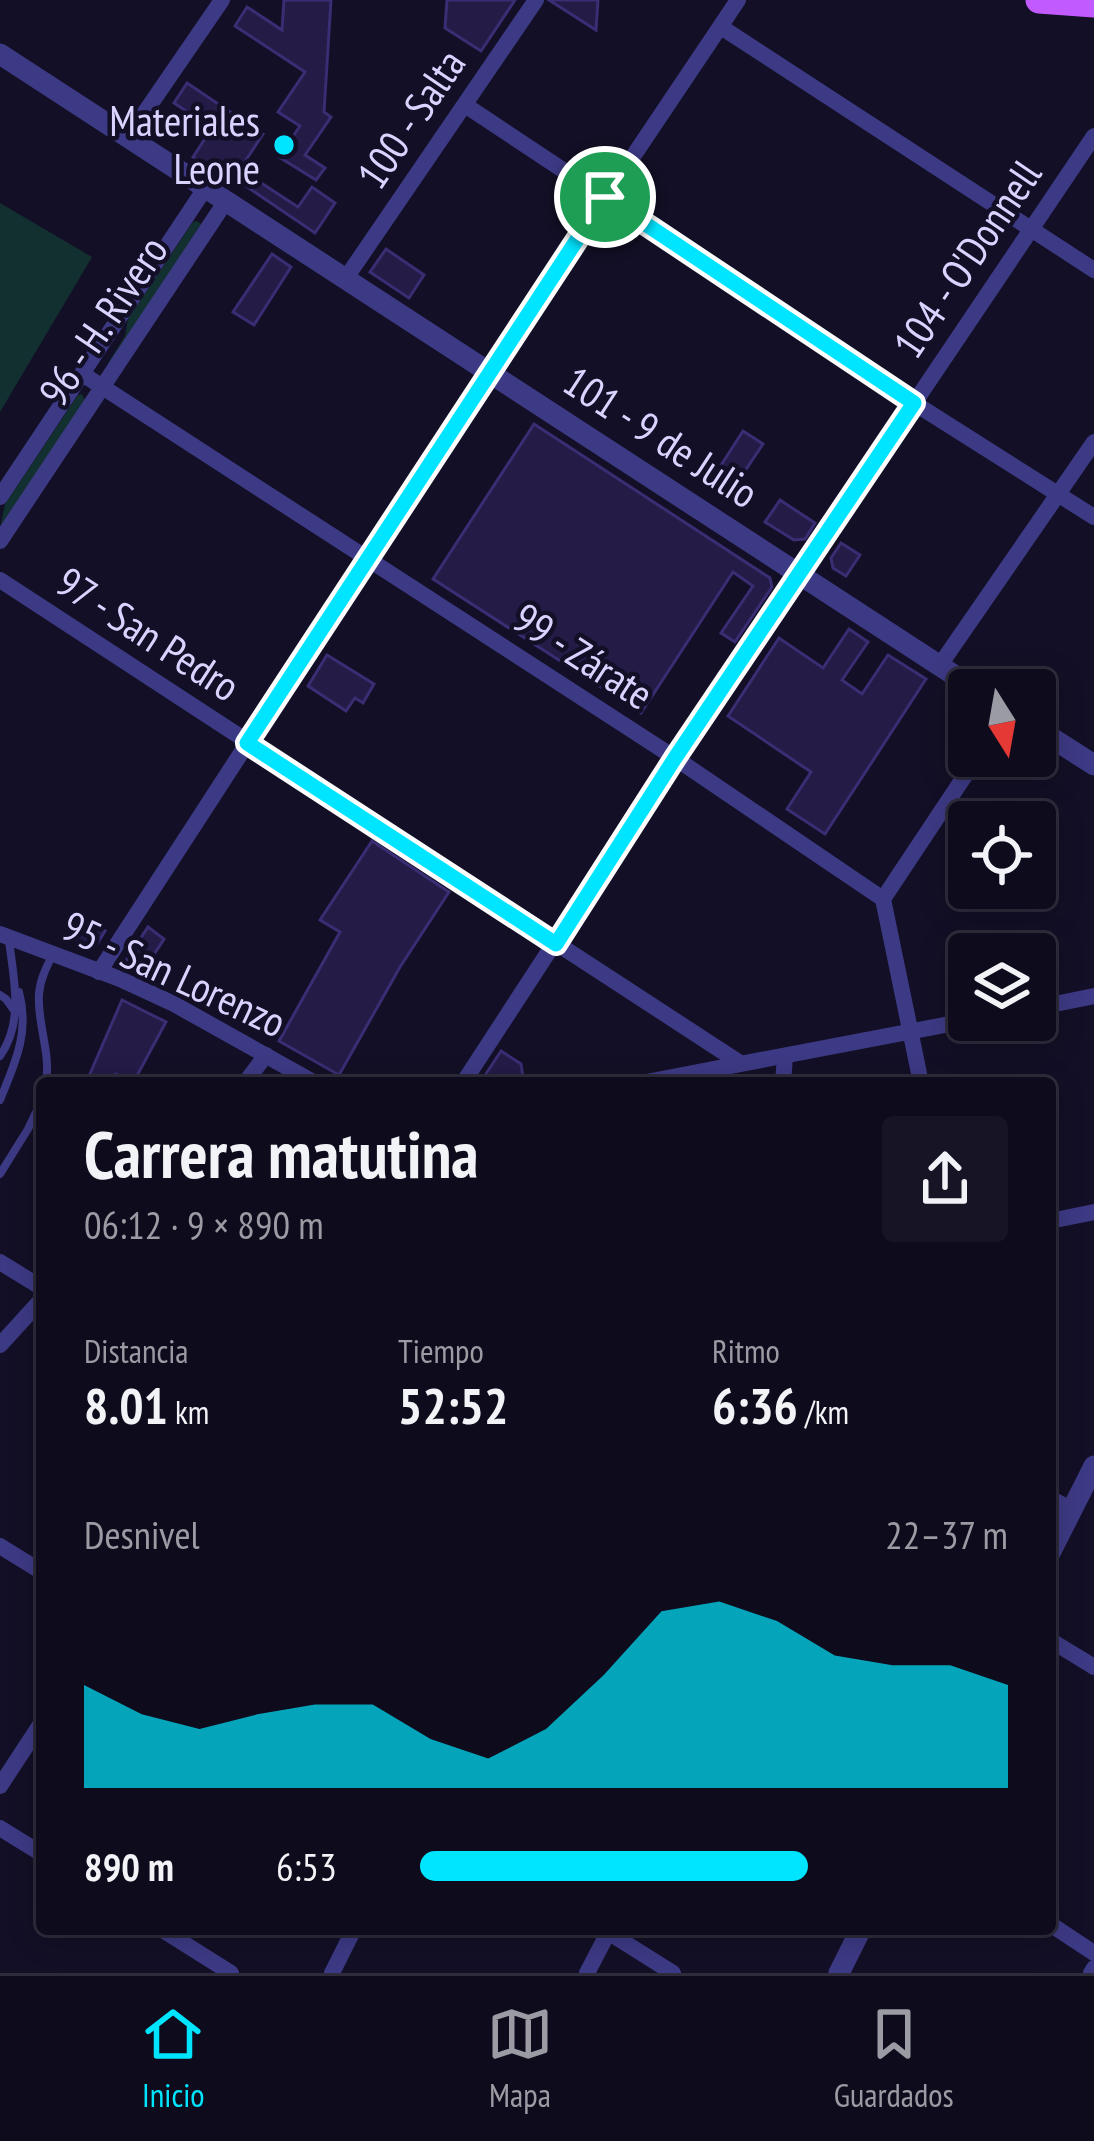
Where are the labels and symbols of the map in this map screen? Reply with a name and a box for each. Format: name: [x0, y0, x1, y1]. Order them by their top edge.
street label: 100 - Salta: [344, 38, 477, 199]
place label: Materiales Leone: [109, 93, 260, 196]
marker: Materiales Leone: [271, 132, 297, 158]
pin: [554, 146, 656, 248]
street label: 104 - O'Donnell: [880, 149, 1053, 368]
street label: 96 - H. Rivero: [26, 225, 179, 416]
street label: 101 - 9 de Julio: [554, 353, 769, 520]
street label: 97 - San Pedro: [46, 554, 250, 713]
street label: 99 - Zárate: [503, 590, 664, 721]
north arrow: [948, 669, 1056, 777]
street label: 95 - San Lorenzo: [54, 898, 295, 1049]

